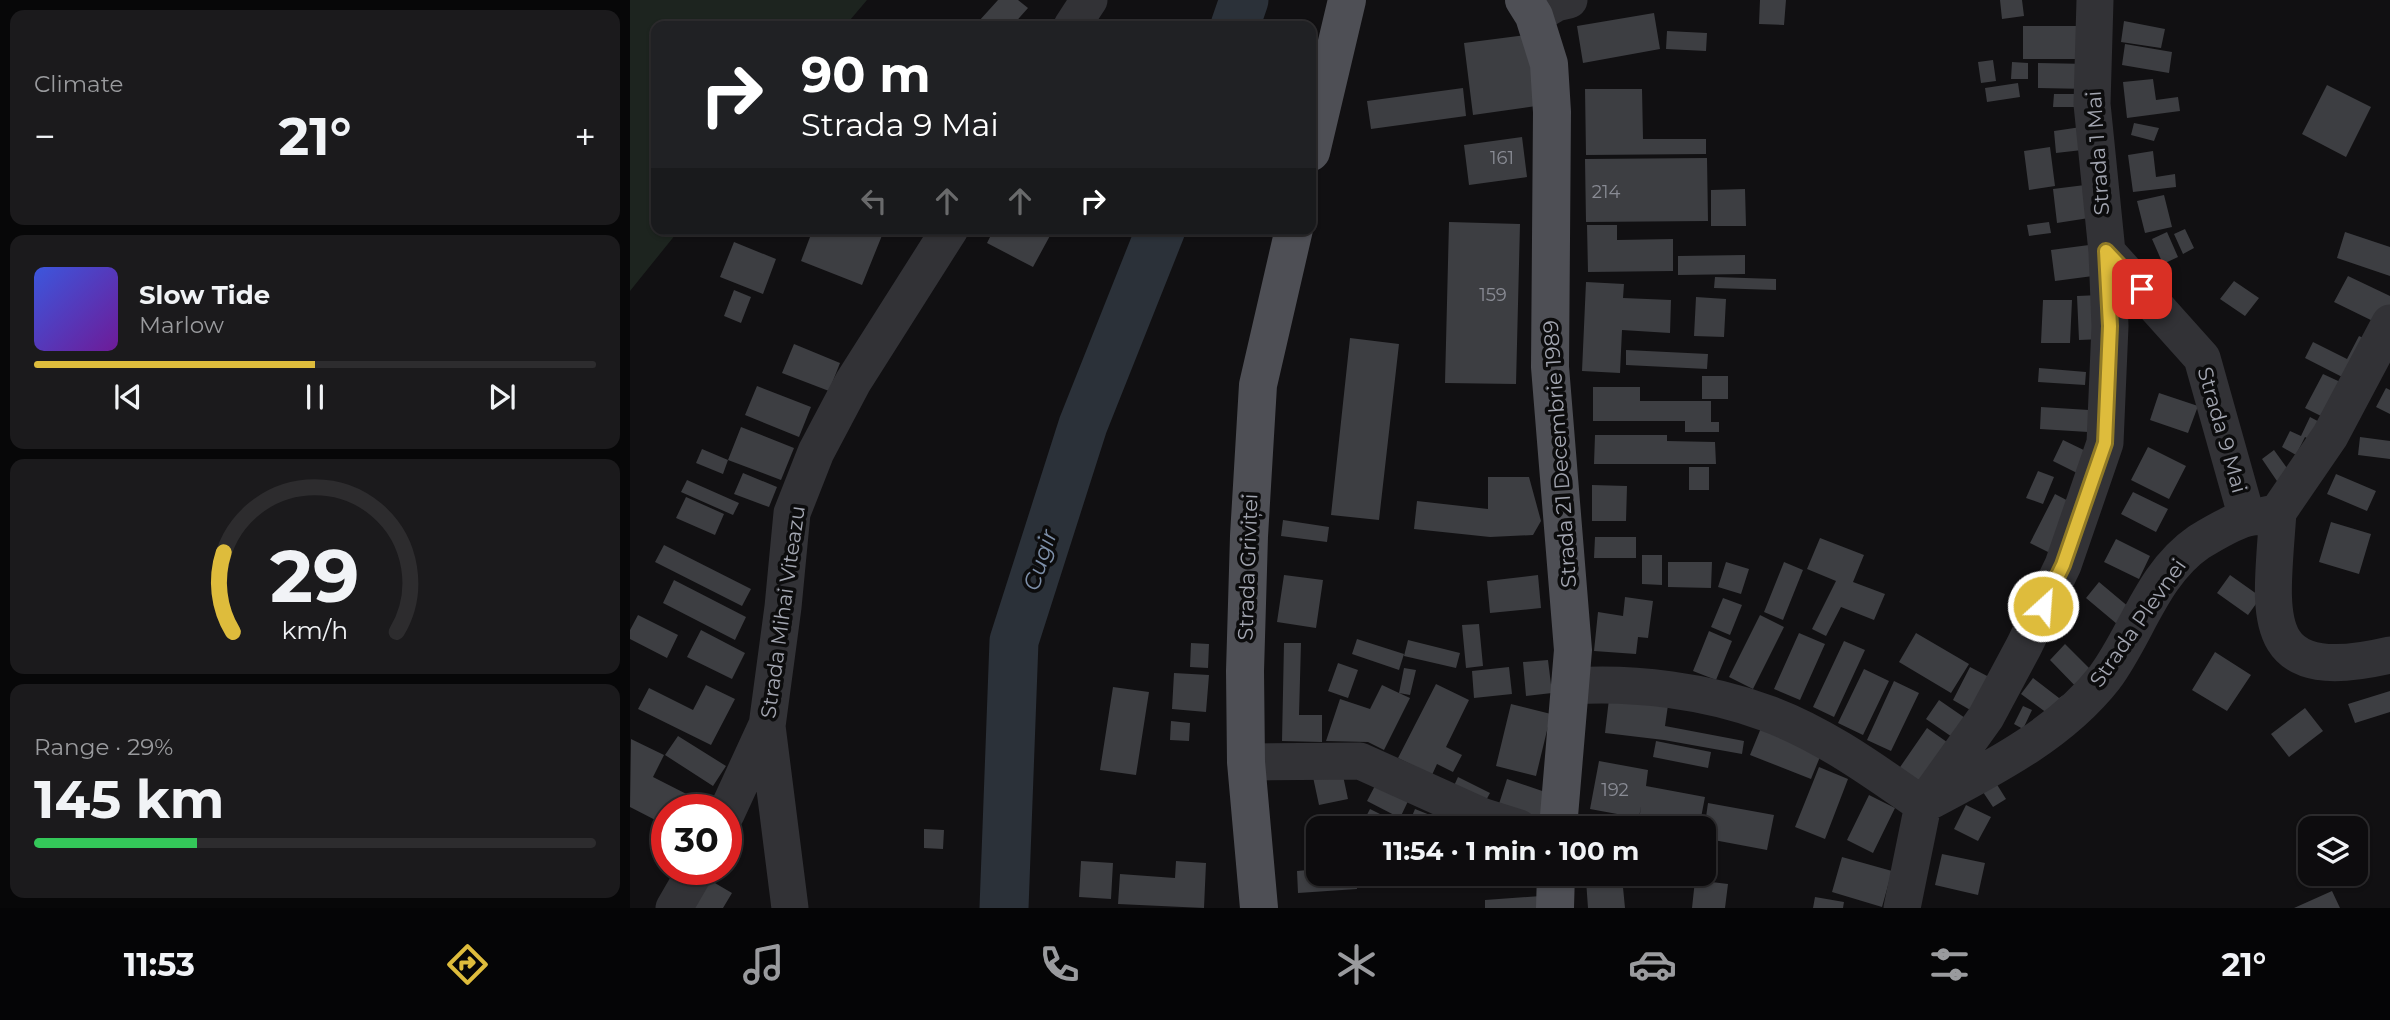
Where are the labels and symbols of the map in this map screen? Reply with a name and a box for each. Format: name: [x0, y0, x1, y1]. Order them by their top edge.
street label: Strada 1 Mai: [2081, 90, 2114, 216]
house number: 161: [1490, 147, 1514, 169]
house number: 214: [1592, 181, 1620, 203]
pin: [2112, 259, 2172, 319]
house number: 159: [1479, 284, 1507, 306]
street label: Strada 21 Decembrie 1989: [1538, 319, 1581, 589]
street label: Strada 9 Mai: [2193, 364, 2252, 496]
street label: Strada Griviței: [1232, 493, 1264, 641]
street label: Strada Mihai Viteazu: [755, 504, 810, 720]
water label: Cugir: [1017, 525, 1063, 594]
street label: Strada Plevnei: [2084, 554, 2191, 692]
position arrow: [2006, 569, 2080, 643]
house number: 192: [1601, 779, 1629, 801]
speed limit sign: 30: [651, 794, 742, 885]

